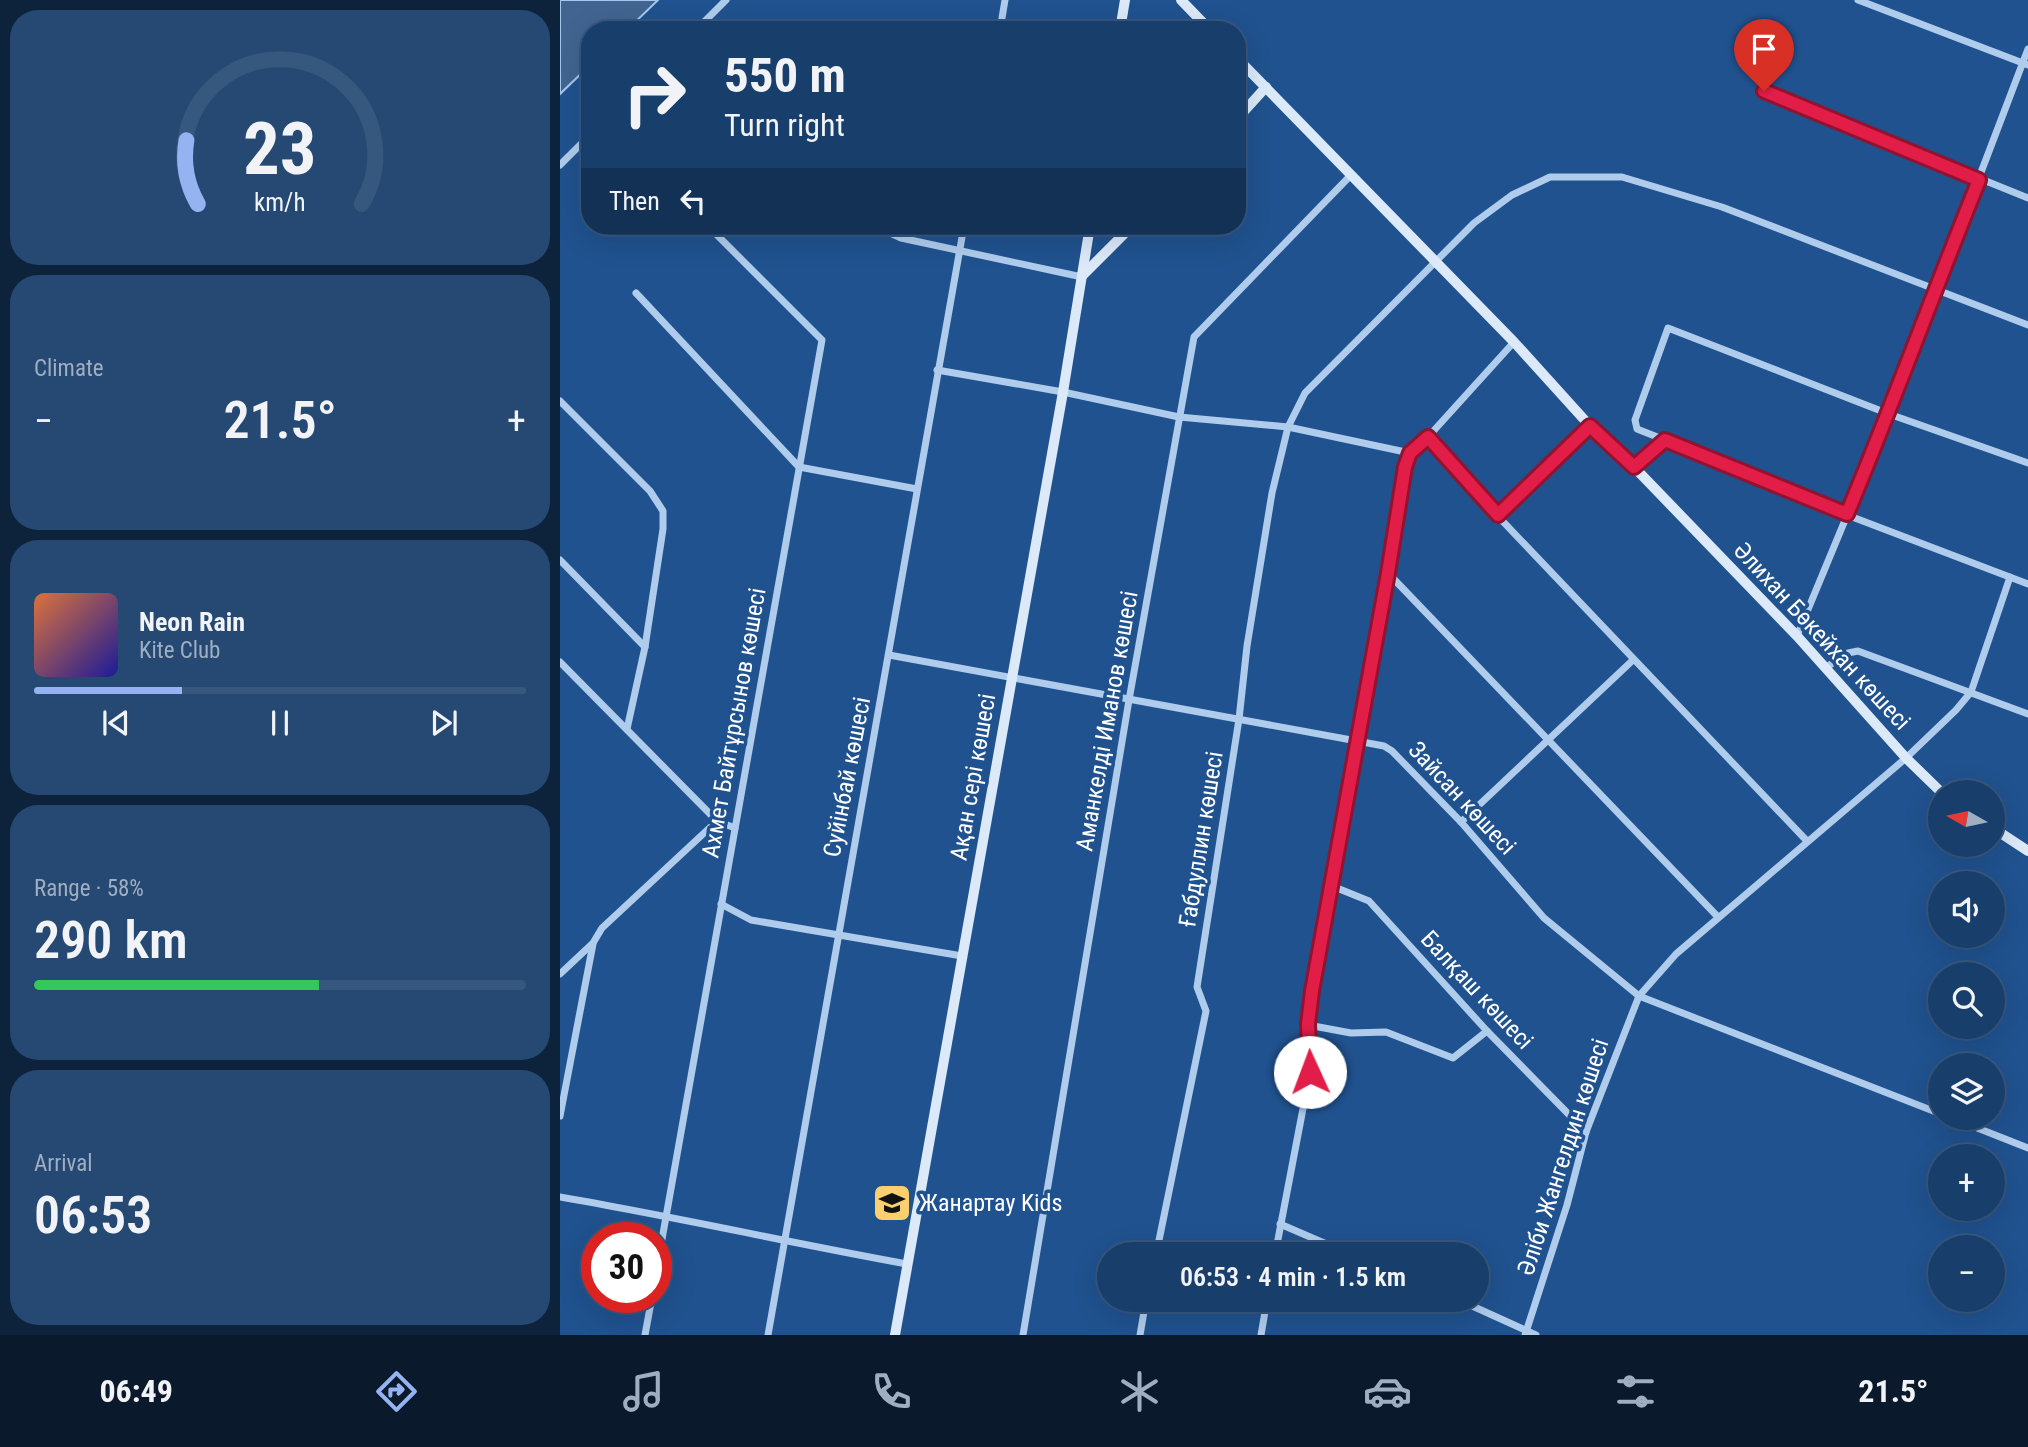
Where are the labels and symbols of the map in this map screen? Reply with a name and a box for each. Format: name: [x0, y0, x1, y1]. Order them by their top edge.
pin: [1734, 19, 1794, 91]
street label: Әлихан Бөкейхан көшесі: [1728, 536, 1916, 736]
street label: Ахмет Байтұрсынов көшесі: [696, 586, 772, 860]
street label: Аманкелді Иманов көшесі: [1070, 589, 1144, 853]
street label: Ақан сері көшесі: [945, 691, 1001, 863]
street label: Суйінбай көшесі: [818, 695, 876, 859]
street label: Зайсан көшесі: [1402, 736, 1522, 860]
street label: Ғабдуллин көшесі: [1173, 749, 1229, 929]
north arrow: [1928, 780, 2006, 858]
street label: Балқаш көшесі: [1415, 925, 1539, 1055]
position arrow: [1273, 1035, 1347, 1109]
street label: Әліби Жангелдин көшесі: [1512, 1035, 1614, 1279]
school or university icon: Жанартау Kids: [871, 1182, 913, 1224]
place label: Жанартау Kids: [919, 1189, 1062, 1217]
speed limit sign: 30: [581, 1222, 672, 1313]

